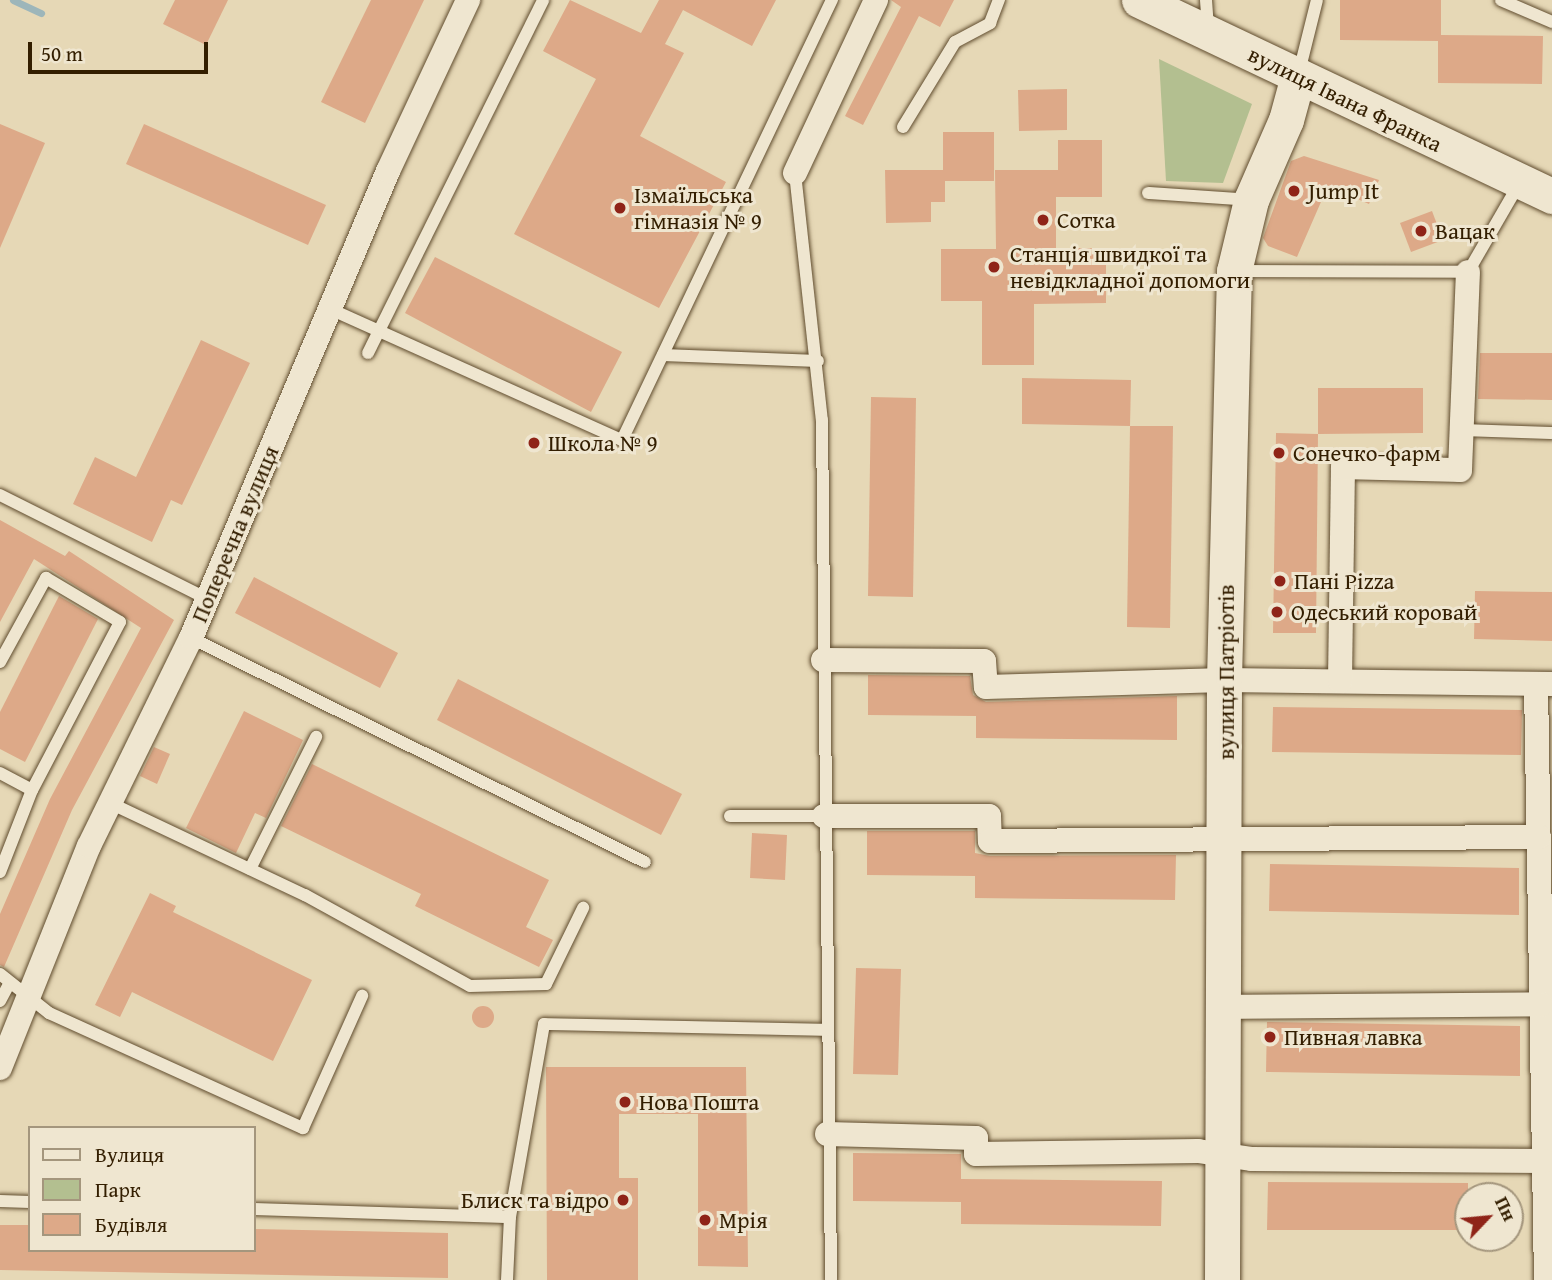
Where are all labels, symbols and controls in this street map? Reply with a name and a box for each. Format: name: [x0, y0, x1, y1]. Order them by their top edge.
scale bar: [32, 28, 212, 72]
text: 50 m: [41, 38, 83, 69]
street label: вулиця Івана Франка: [1244, 40, 1446, 158]
place label: Jump It: [1308, 177, 1379, 205]
place label: Ізмаїльська гімназія № 9: [634, 181, 762, 235]
marker: Jump It: [1286, 183, 1302, 199]
marker: Ізмаїльська гімназія № 9: [612, 200, 628, 216]
place label: Сотка: [1057, 206, 1115, 234]
marker: Сотка: [1035, 212, 1051, 228]
place label: Вацак: [1435, 217, 1495, 245]
marker: Вацак: [1413, 223, 1429, 239]
place label: Станція швидкої та невідкладної допомоги: [1010, 240, 1250, 294]
marker: Станція швидкої та невідкладної допомоги: [984, 257, 1004, 277]
place label: Школа № 9: [548, 429, 658, 457]
marker: Школа № 9: [526, 435, 542, 451]
place label: Сонечко-фарм: [1293, 439, 1441, 467]
street label: Поперечна вулиця: [185, 442, 285, 626]
marker: Сонечко-фарм: [1271, 445, 1287, 461]
place label: Пані Pizza: [1294, 567, 1394, 595]
marker: Пані Pizza: [1272, 573, 1288, 589]
street label: вулиця Патріотів: [1212, 584, 1240, 760]
place label: Одеський коровай: [1291, 598, 1478, 626]
marker: Одеський коровай: [1269, 604, 1285, 620]
place label: Пивная лавка: [1284, 1023, 1423, 1051]
marker: Пивная лавка: [1262, 1029, 1278, 1045]
place label: Нова Пошта: [639, 1088, 759, 1116]
marker: Нова Пошта: [617, 1094, 633, 1110]
legend: [28, 1126, 256, 1252]
text: Вулиця: [95, 1139, 164, 1170]
text: Парк: [95, 1174, 141, 1205]
north arrow: [1454, 1182, 1524, 1252]
place label: Блиск та відро: [461, 1186, 609, 1214]
marker: Блиск та відро: [615, 1192, 631, 1208]
text: Пн: [1488, 1192, 1524, 1226]
place label: Мрія: [719, 1206, 768, 1234]
text: Будівля: [95, 1209, 167, 1240]
marker: Мрія: [697, 1212, 713, 1228]

